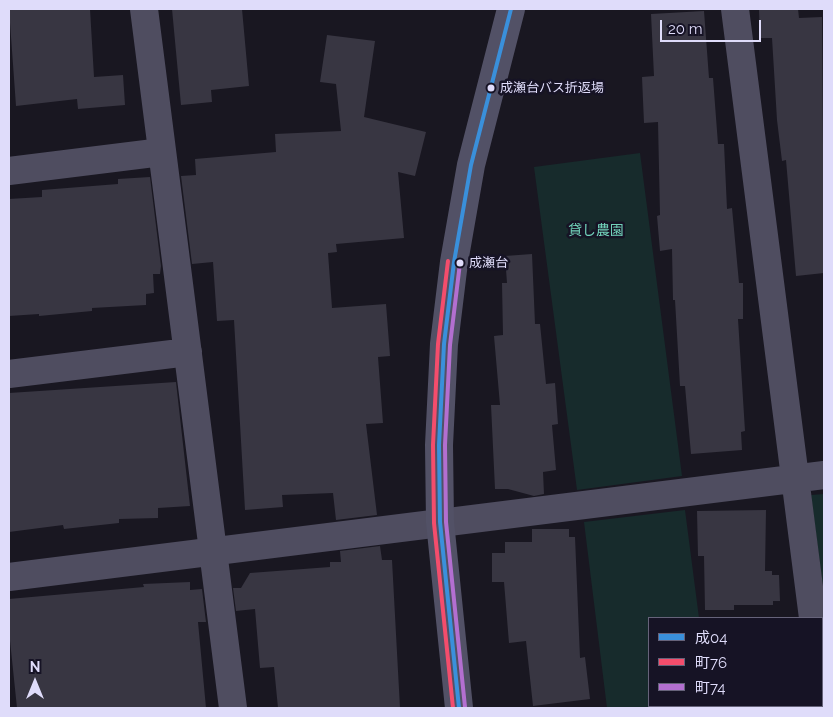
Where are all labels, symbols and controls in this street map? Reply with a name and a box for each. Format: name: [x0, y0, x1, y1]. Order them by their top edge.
scale bar: [663, 10, 764, 42]
text: 20 m: [668, 20, 703, 38]
place label: 成瀬台バス折返場: [500, 80, 604, 96]
marker: 成瀬台バス折返場: [486, 83, 496, 93]
park label: 貸し農園: [568, 223, 624, 239]
place label: 成瀬台: [469, 255, 508, 271]
marker: 成瀬台: [455, 258, 465, 268]
legend: [648, 617, 823, 707]
text: 成04: [695, 629, 727, 647]
text: 町76: [695, 654, 727, 672]
north arrow: [10, 657, 60, 707]
text: N: [30, 659, 40, 675]
text: 町74: [695, 679, 725, 697]

